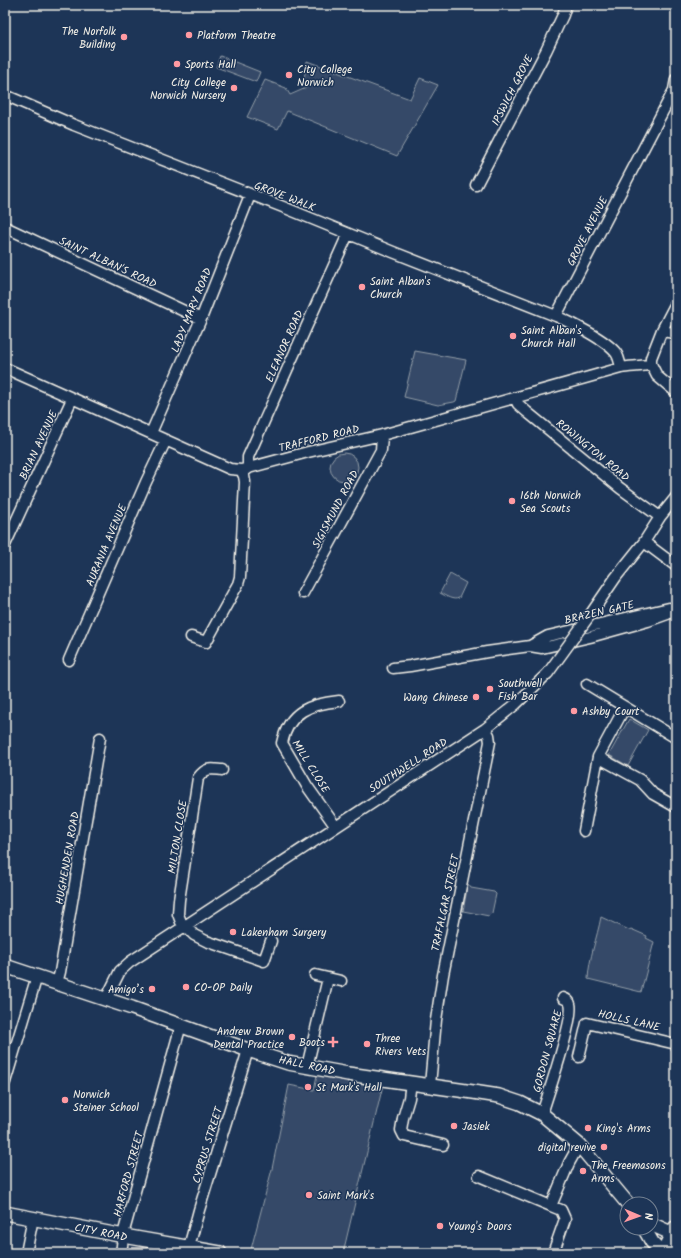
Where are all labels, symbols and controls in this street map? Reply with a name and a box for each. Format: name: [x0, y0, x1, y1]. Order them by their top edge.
place label: The Norfolk Building: [62, 23, 117, 54]
place label: Platform Theatre: [197, 27, 276, 45]
marker: Platform Theatre: [184, 30, 194, 40]
marker: The Norfolk Building: [119, 32, 129, 42]
street label: IPSWICH GROVE: [487, 51, 539, 129]
place label: Sports Hall: [185, 56, 236, 74]
marker: Sports Hall: [172, 59, 182, 69]
place label: City College Norwich: [297, 61, 352, 92]
marker: City College Norwich: [284, 70, 294, 80]
place label: City College Norwich Nursery: [150, 74, 227, 105]
marker: City College Norwich Nursery: [229, 83, 239, 93]
street label: GROVE WALK: [251, 177, 318, 217]
street label: GROVE AVENUE: [563, 193, 613, 269]
street label: SAINT ALBAN'S ROAD: [56, 232, 160, 294]
street label: LADY MARY ROAD: [167, 265, 217, 355]
place label: Saint Alban's Church: [370, 273, 431, 304]
marker: Saint Alban's Church: [357, 282, 367, 292]
street label: ELEANOR ROAD: [261, 307, 309, 385]
place label: Saint Alban's Church Hall: [521, 322, 582, 353]
marker: Saint Alban's Church Hall: [508, 331, 518, 341]
street label: BRIAN AVENUE: [15, 407, 63, 483]
street label: ROWINGTON ROAD: [551, 415, 633, 486]
street label: TRAFFORD ROAD: [277, 420, 361, 458]
street label: SIGISMUND ROAD: [308, 467, 364, 552]
place label: 16th Norwich Sea Scouts: [520, 487, 581, 518]
marker: 16th Norwich Sea Scouts: [507, 496, 517, 506]
street label: AURANIA AVENUE: [81, 501, 133, 589]
street label: BRAZEN GATE: [563, 596, 636, 630]
place label: Southwell Fish Bar: [498, 675, 542, 706]
marker: Southwell Fish Bar: [485, 684, 495, 694]
place label: Wang Chinese: [403, 689, 468, 707]
marker: Wang Chinese: [471, 692, 481, 702]
place label: Ashby Court: [582, 703, 640, 721]
marker: Ashby Court: [569, 706, 579, 716]
street label: SOUTHWELL ROAD: [366, 734, 452, 798]
street label: MILL CLOSE: [287, 736, 334, 797]
street label: MILTON CLOSE: [163, 799, 193, 875]
street label: HUGHENDEN ROAD: [51, 810, 85, 906]
street label: TRAFALGAR STREET: [427, 852, 465, 953]
place label: Lakenham Surgery: [241, 924, 327, 942]
marker: Lakenham Surgery: [228, 927, 238, 937]
place label: CO-OP Daily: [194, 979, 253, 997]
place label: Amigo’s: [108, 981, 144, 999]
marker: CO-OP Daily: [181, 982, 191, 992]
marker: Amigo’s: [147, 984, 157, 994]
street label: HOLLS LANE: [596, 1005, 662, 1037]
street label: GORDON SQUARE: [528, 1008, 568, 1094]
place label: Andrew Brown Dental Practice: [213, 1023, 284, 1054]
place label: Three Rivers Vets: [375, 1030, 426, 1061]
marker: Andrew Brown Dental Practice: [287, 1032, 297, 1042]
place label: Boots: [299, 1034, 325, 1052]
marker: Boots: [328, 1037, 338, 1047]
marker: Three Rivers Vets: [362, 1039, 372, 1049]
street label: HALL ROAD: [277, 1051, 337, 1081]
place label: St Mark's Hall: [316, 1079, 382, 1097]
marker: St Mark's Hall: [303, 1082, 313, 1092]
place label: Norwich Steiner School: [73, 1086, 139, 1117]
marker: Norwich Steiner School: [60, 1095, 70, 1105]
street label: CYPRUS STREET: [188, 1104, 228, 1186]
place label: Jasiek: [462, 1118, 491, 1136]
place label: King's Arms: [596, 1120, 651, 1138]
marker: Jasiek: [449, 1121, 459, 1131]
marker: King's Arms: [583, 1123, 593, 1133]
street label: HARFORD STREET: [109, 1128, 149, 1219]
place label: digital revive: [538, 1139, 596, 1157]
marker: digital revive: [599, 1142, 609, 1152]
place label: The Freemasons Arms: [591, 1157, 666, 1188]
marker: The Freemasons Arms: [578, 1166, 588, 1176]
place label: Saint Mark's: [317, 1187, 374, 1205]
marker: Saint Mark's: [304, 1190, 314, 1200]
north arrow: [619, 1196, 659, 1236]
text: N: [639, 1213, 657, 1220]
place label: Young's Doors: [448, 1218, 512, 1236]
street label: CITY ROAD: [73, 1219, 129, 1247]
marker: Young's Doors: [435, 1221, 445, 1231]

